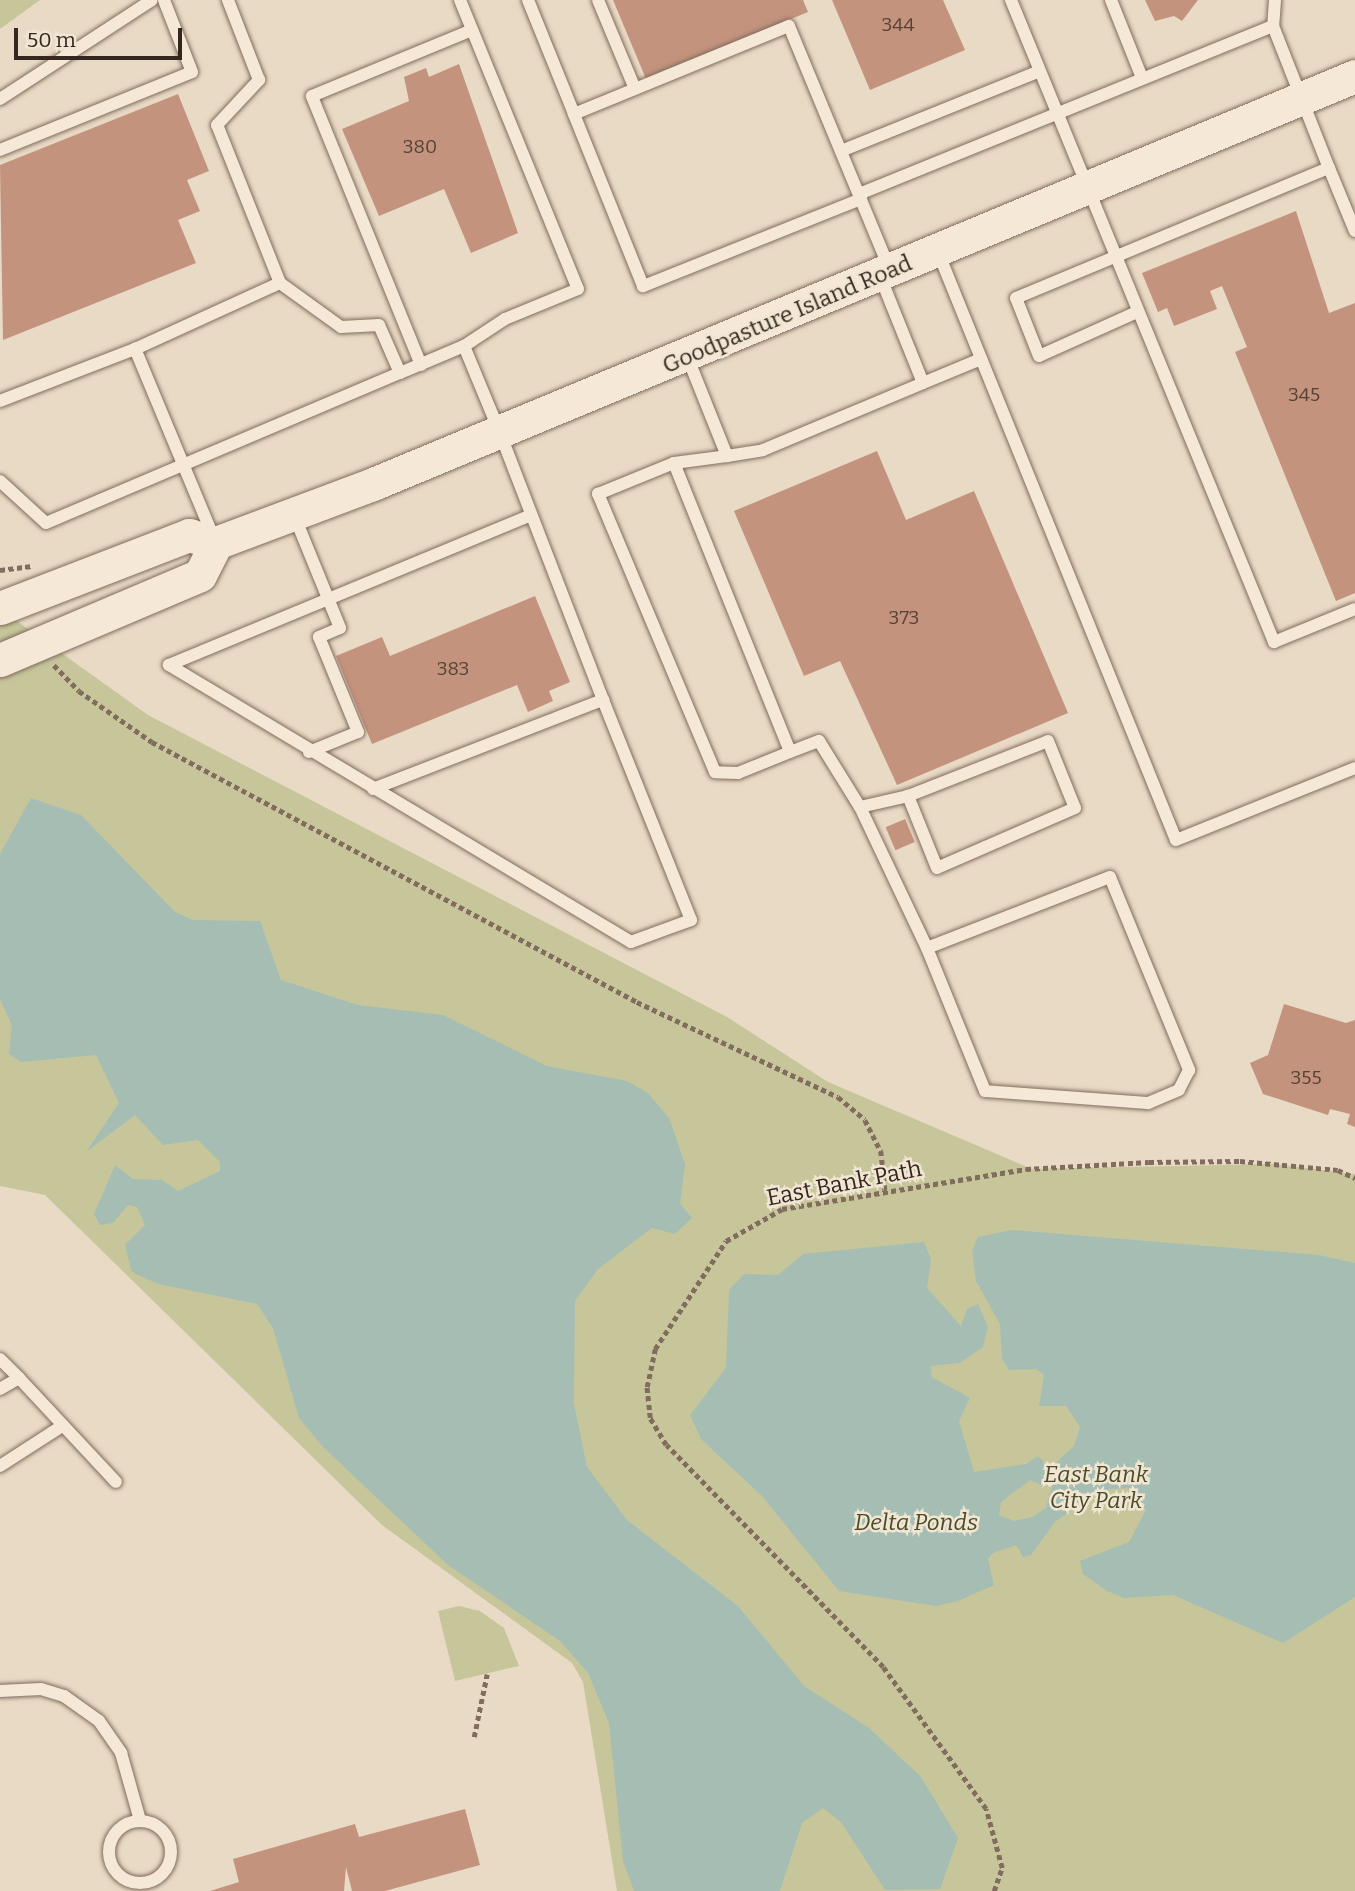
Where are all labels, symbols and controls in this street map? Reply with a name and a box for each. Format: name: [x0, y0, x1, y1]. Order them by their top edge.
scale bar: [18, 14, 186, 58]
house number: 344: [881, 14, 915, 36]
text: 50 m: [27, 27, 76, 53]
house number: 380: [403, 136, 437, 158]
street label: Goodpasture Island Road: [658, 249, 916, 379]
house number: 345: [1288, 384, 1320, 406]
house number: 373: [889, 607, 919, 629]
house number: 383: [437, 658, 469, 680]
house number: 355: [1290, 1067, 1322, 1089]
street label: East Bank Path: [764, 1154, 924, 1212]
park label: East Bank City Park: [1044, 1460, 1148, 1514]
park label: Delta Ponds: [854, 1508, 978, 1536]

